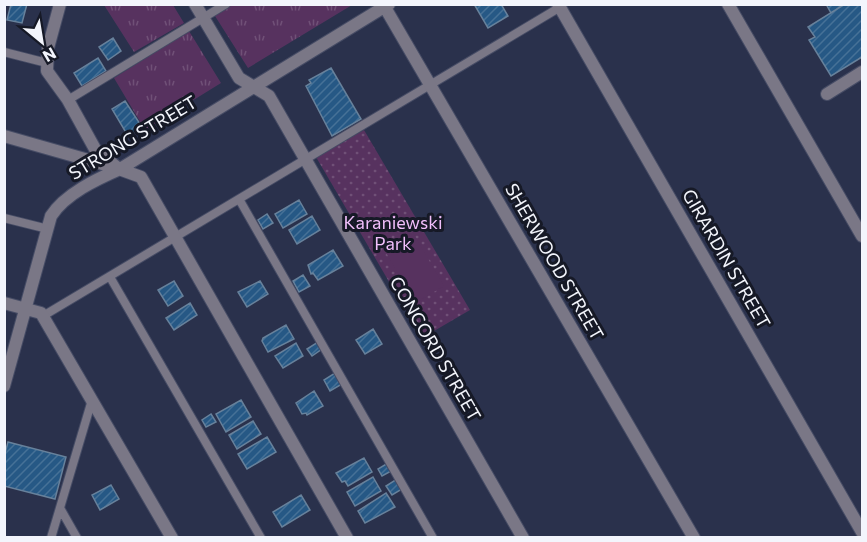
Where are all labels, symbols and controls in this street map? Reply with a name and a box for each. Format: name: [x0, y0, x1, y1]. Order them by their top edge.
north arrow: [12, 12, 72, 72]
text: N: [40, 44, 60, 67]
street label: STRONG STREET: [65, 90, 200, 184]
street label: SHERWOOD STREET: [501, 179, 609, 344]
street label: GIRARDIN STREET: [678, 185, 776, 332]
park label: Karaniewski Park: [343, 211, 443, 254]
street label: CONCORD STREET: [386, 272, 486, 425]

